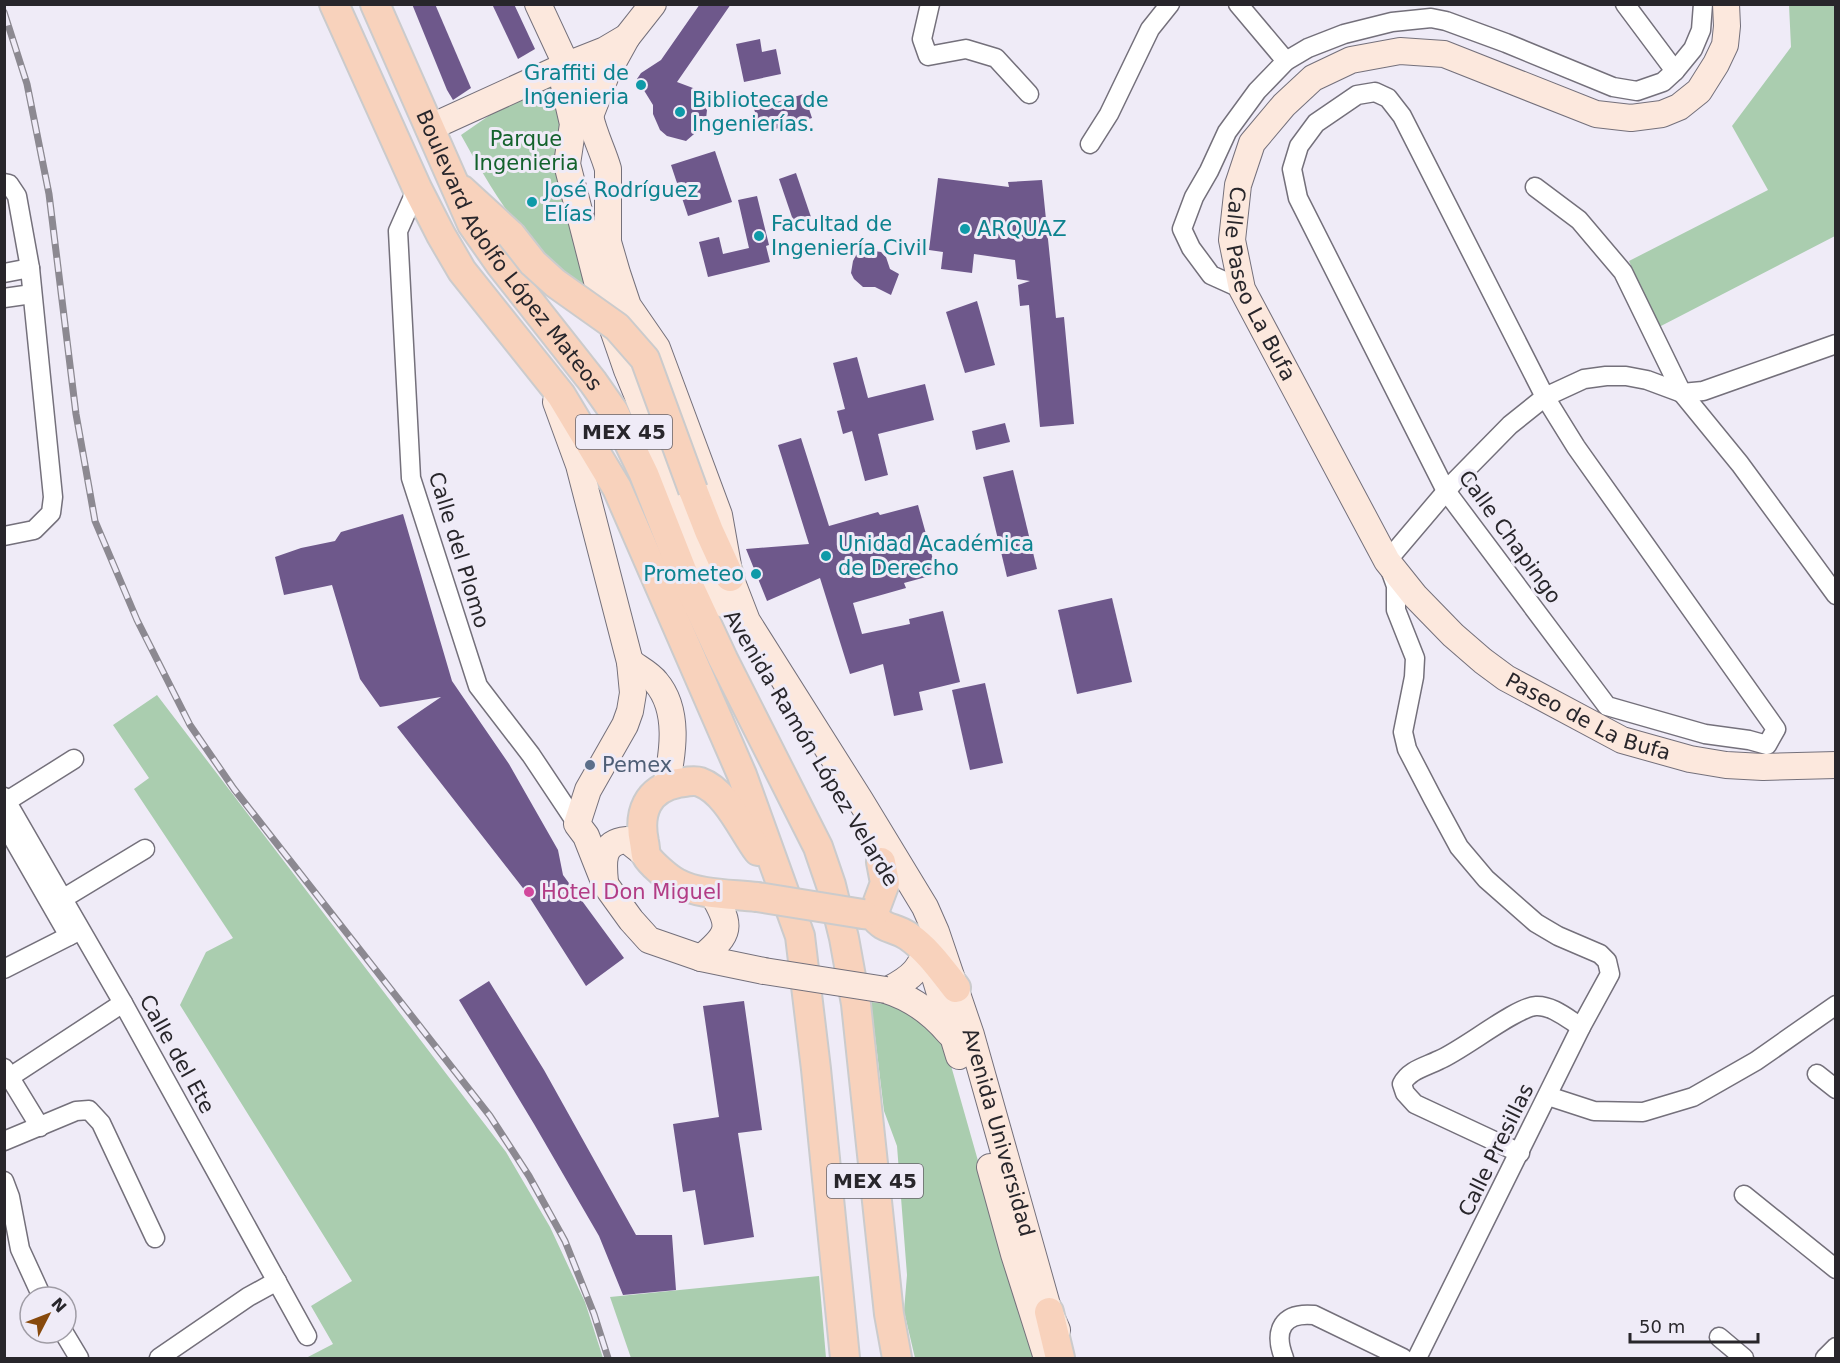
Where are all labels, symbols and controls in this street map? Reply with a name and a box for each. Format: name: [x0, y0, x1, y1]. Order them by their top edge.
place label: Graffiti de Ingenieria: [524, 61, 629, 109]
marker: Graffiti de Ingenieria: [634, 78, 648, 92]
place label: Biblioteca de Ingenierías.: [692, 88, 829, 136]
marker: Biblioteca de Ingenierías.: [673, 105, 687, 119]
street label: Boulevard Adolfo López Mateos: [411, 106, 607, 395]
park label: Parque Ingenieria: [473, 127, 579, 175]
place label: José Rodríguez Elías: [542, 178, 698, 226]
street label: Calle Paseo La Bufa: [1220, 185, 1301, 385]
marker: José Rodríguez Elías: [525, 195, 539, 209]
place label: Facultad de Ingeniería Civil: [771, 212, 927, 260]
place label: ARQUAZ: [977, 217, 1067, 241]
marker: ARQUAZ: [958, 222, 972, 236]
marker: Facultad de Ingeniería Civil: [752, 229, 766, 243]
road number: MEX 45: [576, 415, 672, 449]
street label: Calle Chapingo: [1454, 466, 1566, 608]
street label: Calle del Plomo: [424, 469, 494, 631]
place label: Unidad Académica de Derecho: [838, 532, 1034, 580]
marker: Unidad Académica de Derecho: [819, 549, 833, 563]
place label: Prometeo: [643, 562, 744, 586]
marker: Prometeo: [749, 567, 763, 581]
street label: Avenida Ramón López Velarde: [719, 606, 903, 890]
street label: Paseo de La Bufa: [1501, 668, 1673, 765]
place label: Pemex: [602, 753, 672, 777]
marker: Pemex: [583, 758, 597, 772]
place label: Hotel Don Miguel: [541, 880, 722, 904]
marker: Hotel Don Miguel: [522, 885, 536, 899]
street label: Calle del Ete: [135, 990, 219, 1118]
street label: Avenida Universidad: [958, 1025, 1039, 1239]
street label: Calle Presillas: [1454, 1080, 1538, 1220]
road number: MEX 45: [827, 1164, 923, 1198]
north arrow: [18, 1285, 78, 1345]
text: N: [47, 1294, 70, 1317]
scale bar: [1630, 1306, 1758, 1344]
text: 50 m: [1639, 1316, 1685, 1337]

